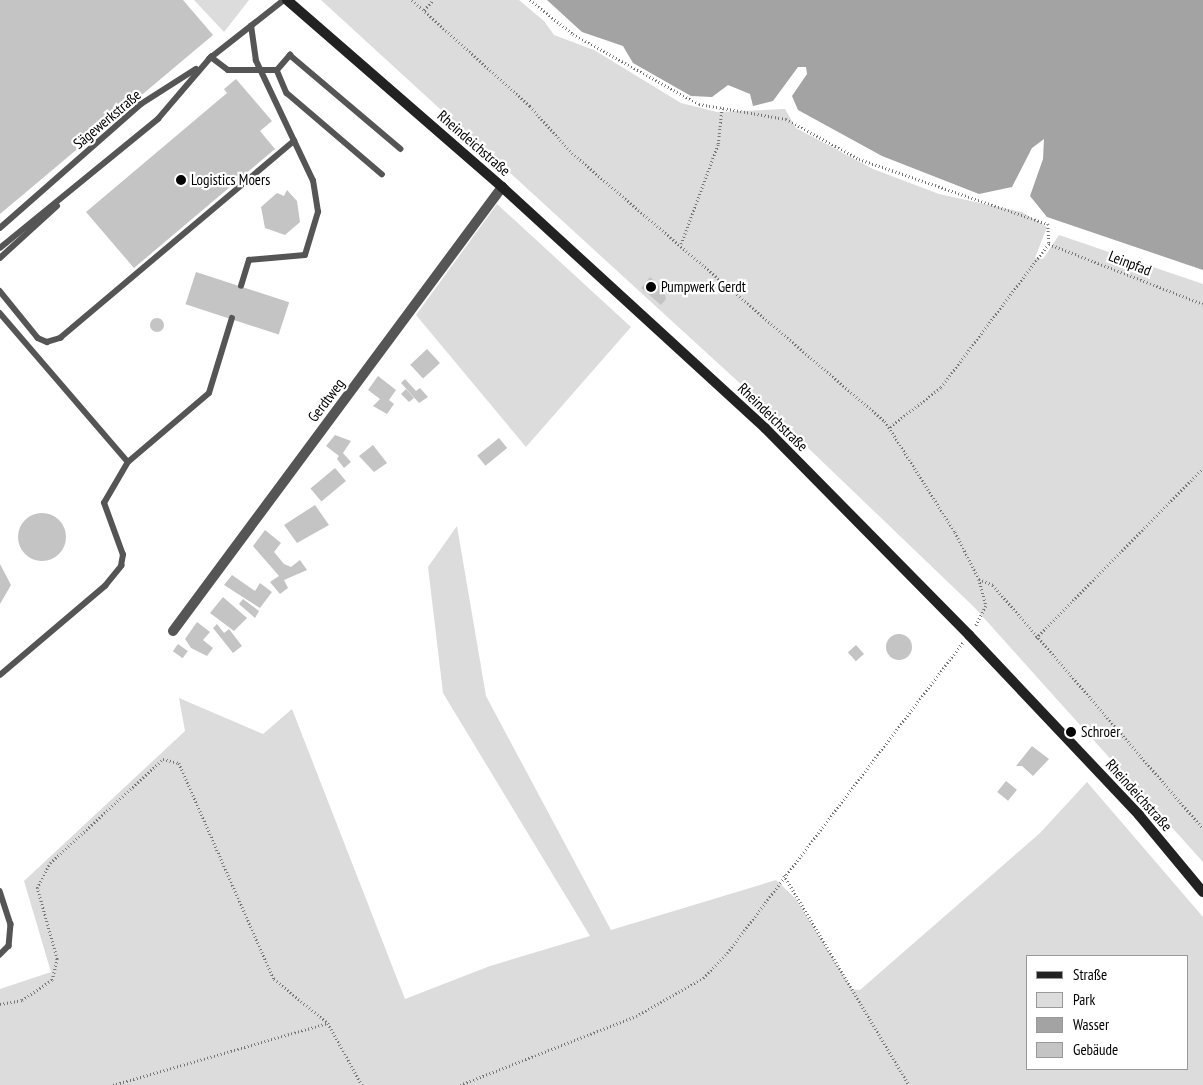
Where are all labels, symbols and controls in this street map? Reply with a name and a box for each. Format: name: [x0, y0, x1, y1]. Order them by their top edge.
street label: Sägewerkstraße: [70, 86, 144, 152]
street label: Rheindeichstraße: [434, 107, 514, 179]
place label: Logistics Moers: [191, 171, 270, 189]
marker: Logistics Moers: [175, 174, 187, 186]
street label: Leinpfad: [1106, 247, 1154, 279]
place label: Pumpwerk Gerdt: [661, 278, 746, 296]
marker: Pumpwerk Gerdt: [645, 281, 657, 293]
street label: Gerdtweg: [304, 375, 348, 425]
street label: Rheindeichstraße: [734, 379, 812, 455]
place label: Schroer: [1081, 723, 1120, 741]
marker: Schroer: [1065, 726, 1077, 738]
street label: Rheindeichstraße: [1102, 755, 1176, 835]
legend: [1026, 955, 1188, 1070]
text: Straße: [1073, 965, 1107, 984]
text: Park: [1073, 990, 1095, 1009]
text: Wasser: [1073, 1015, 1109, 1034]
text: Gebäude: [1073, 1040, 1118, 1059]

